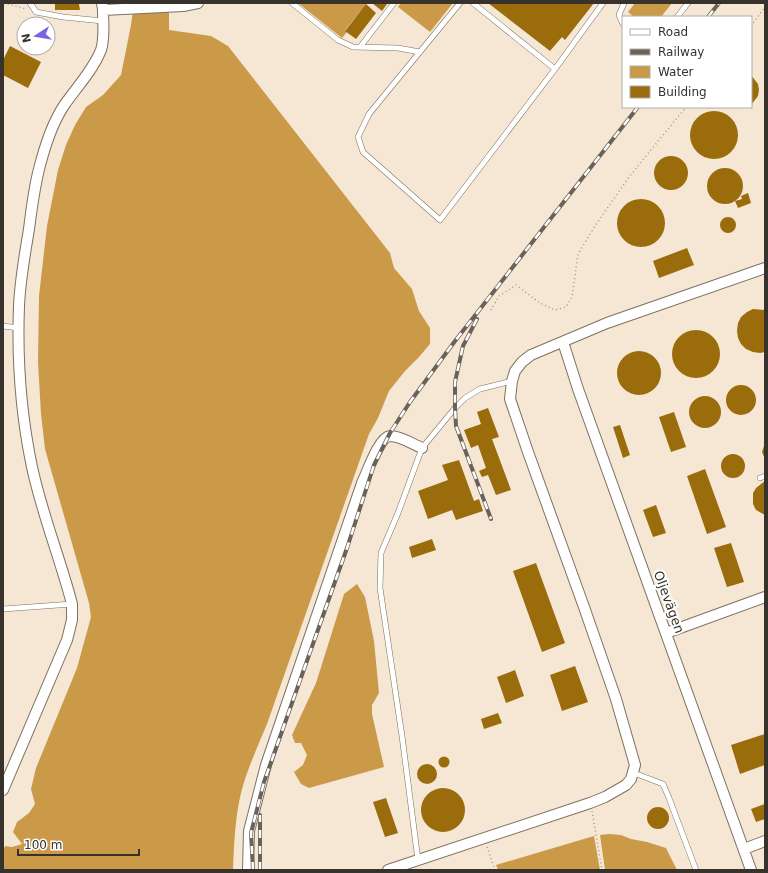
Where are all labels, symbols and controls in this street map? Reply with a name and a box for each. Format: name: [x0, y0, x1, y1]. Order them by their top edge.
north arrow: [16, 16, 56, 56]
legend: [622, 16, 752, 108]
text: Road: [658, 25, 688, 39]
text: N: [19, 32, 34, 44]
text: Railway: [658, 45, 704, 59]
text: Water: [658, 65, 694, 79]
text: Building: [658, 85, 707, 99]
street label: Oljevägen: [651, 569, 687, 635]
scale bar: [18, 831, 139, 857]
text: 100 m: [24, 838, 62, 852]

